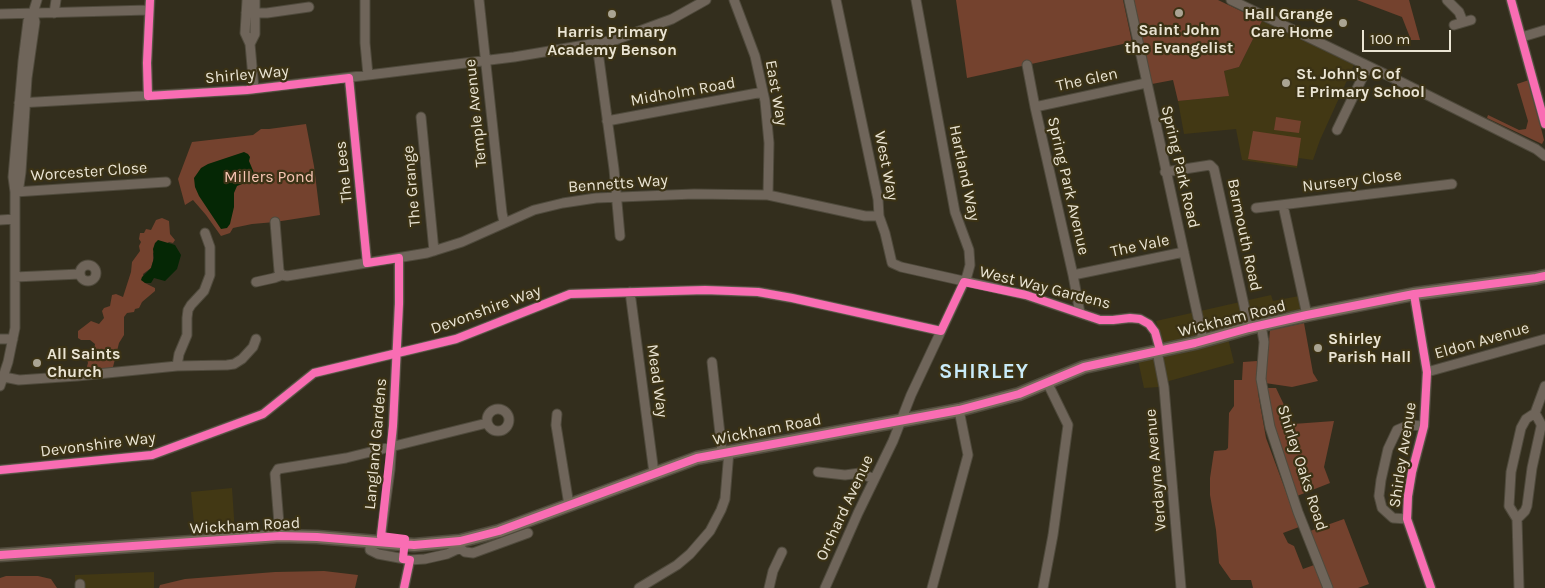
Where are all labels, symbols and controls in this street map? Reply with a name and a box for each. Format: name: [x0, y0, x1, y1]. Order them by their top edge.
place label: Hall Grange Care Home: [1244, 4, 1333, 42]
marker: Saint John the Evangelist: [1173, 7, 1185, 19]
marker: Harris Primary Academy Benson: [606, 8, 618, 20]
marker: Hall Grange Care Home: [1337, 17, 1349, 29]
place label: Saint John the Evangelist: [1125, 20, 1233, 58]
scale bar: [1365, 20, 1454, 52]
place label: Harris Primary Academy Benson: [547, 22, 677, 60]
text: 100 m: [1370, 30, 1410, 48]
street label: Temple Avenue: [461, 58, 491, 168]
street label: East Way: [761, 59, 791, 127]
street label: Shirley Way: [204, 62, 290, 88]
street label: The Glen: [1055, 64, 1119, 96]
place label: St. John's C of E Primary School: [1296, 64, 1425, 102]
street label: Midholm Road: [629, 73, 737, 111]
marker: St. John's C of E Primary School: [1280, 77, 1292, 89]
street label: Spring Park Road: [1157, 104, 1203, 230]
street label: Spring Park Avenue: [1043, 115, 1093, 257]
street label: Hartland Way: [944, 123, 984, 223]
street label: West Way: [870, 130, 902, 202]
street label: The Lees: [331, 140, 357, 204]
street label: The Grange: [399, 145, 425, 227]
street label: Worcester Close: [30, 158, 148, 186]
street label: Nursery Close: [1301, 165, 1403, 197]
park label: Millers Pond: [224, 167, 314, 187]
street label: Bennetts Way: [567, 171, 669, 197]
street label: Barmouth Road: [1223, 177, 1265, 293]
street label: The Vale: [1109, 230, 1171, 262]
street label: West Way Gardens: [977, 262, 1113, 314]
street label: Devonshire Way: [428, 281, 544, 339]
street label: Wickham Road: [1176, 296, 1288, 342]
street label: Eldon Avenue: [1432, 318, 1532, 364]
place label: Shirley Parish Hall: [1328, 329, 1411, 367]
marker: Shirley Parish Hall: [1312, 342, 1324, 354]
street label: Mead Way: [642, 343, 672, 419]
place label: All Saints Church: [47, 344, 120, 382]
marker: All Saints Church: [31, 357, 43, 369]
district label: SHIRLEY: [938, 359, 1030, 385]
street label: Langland Gardens: [361, 377, 391, 511]
street label: Shirley Avenue: [1385, 401, 1421, 509]
street label: Shirley Oaks Road: [1273, 403, 1331, 533]
street label: Verdayne Avenue: [1141, 408, 1171, 532]
street label: Wickham Road: [711, 410, 823, 450]
street label: Devonshire Way: [39, 428, 157, 462]
street label: Orchard Avenue: [812, 452, 878, 564]
street label: Wickham Road: [189, 514, 301, 538]

